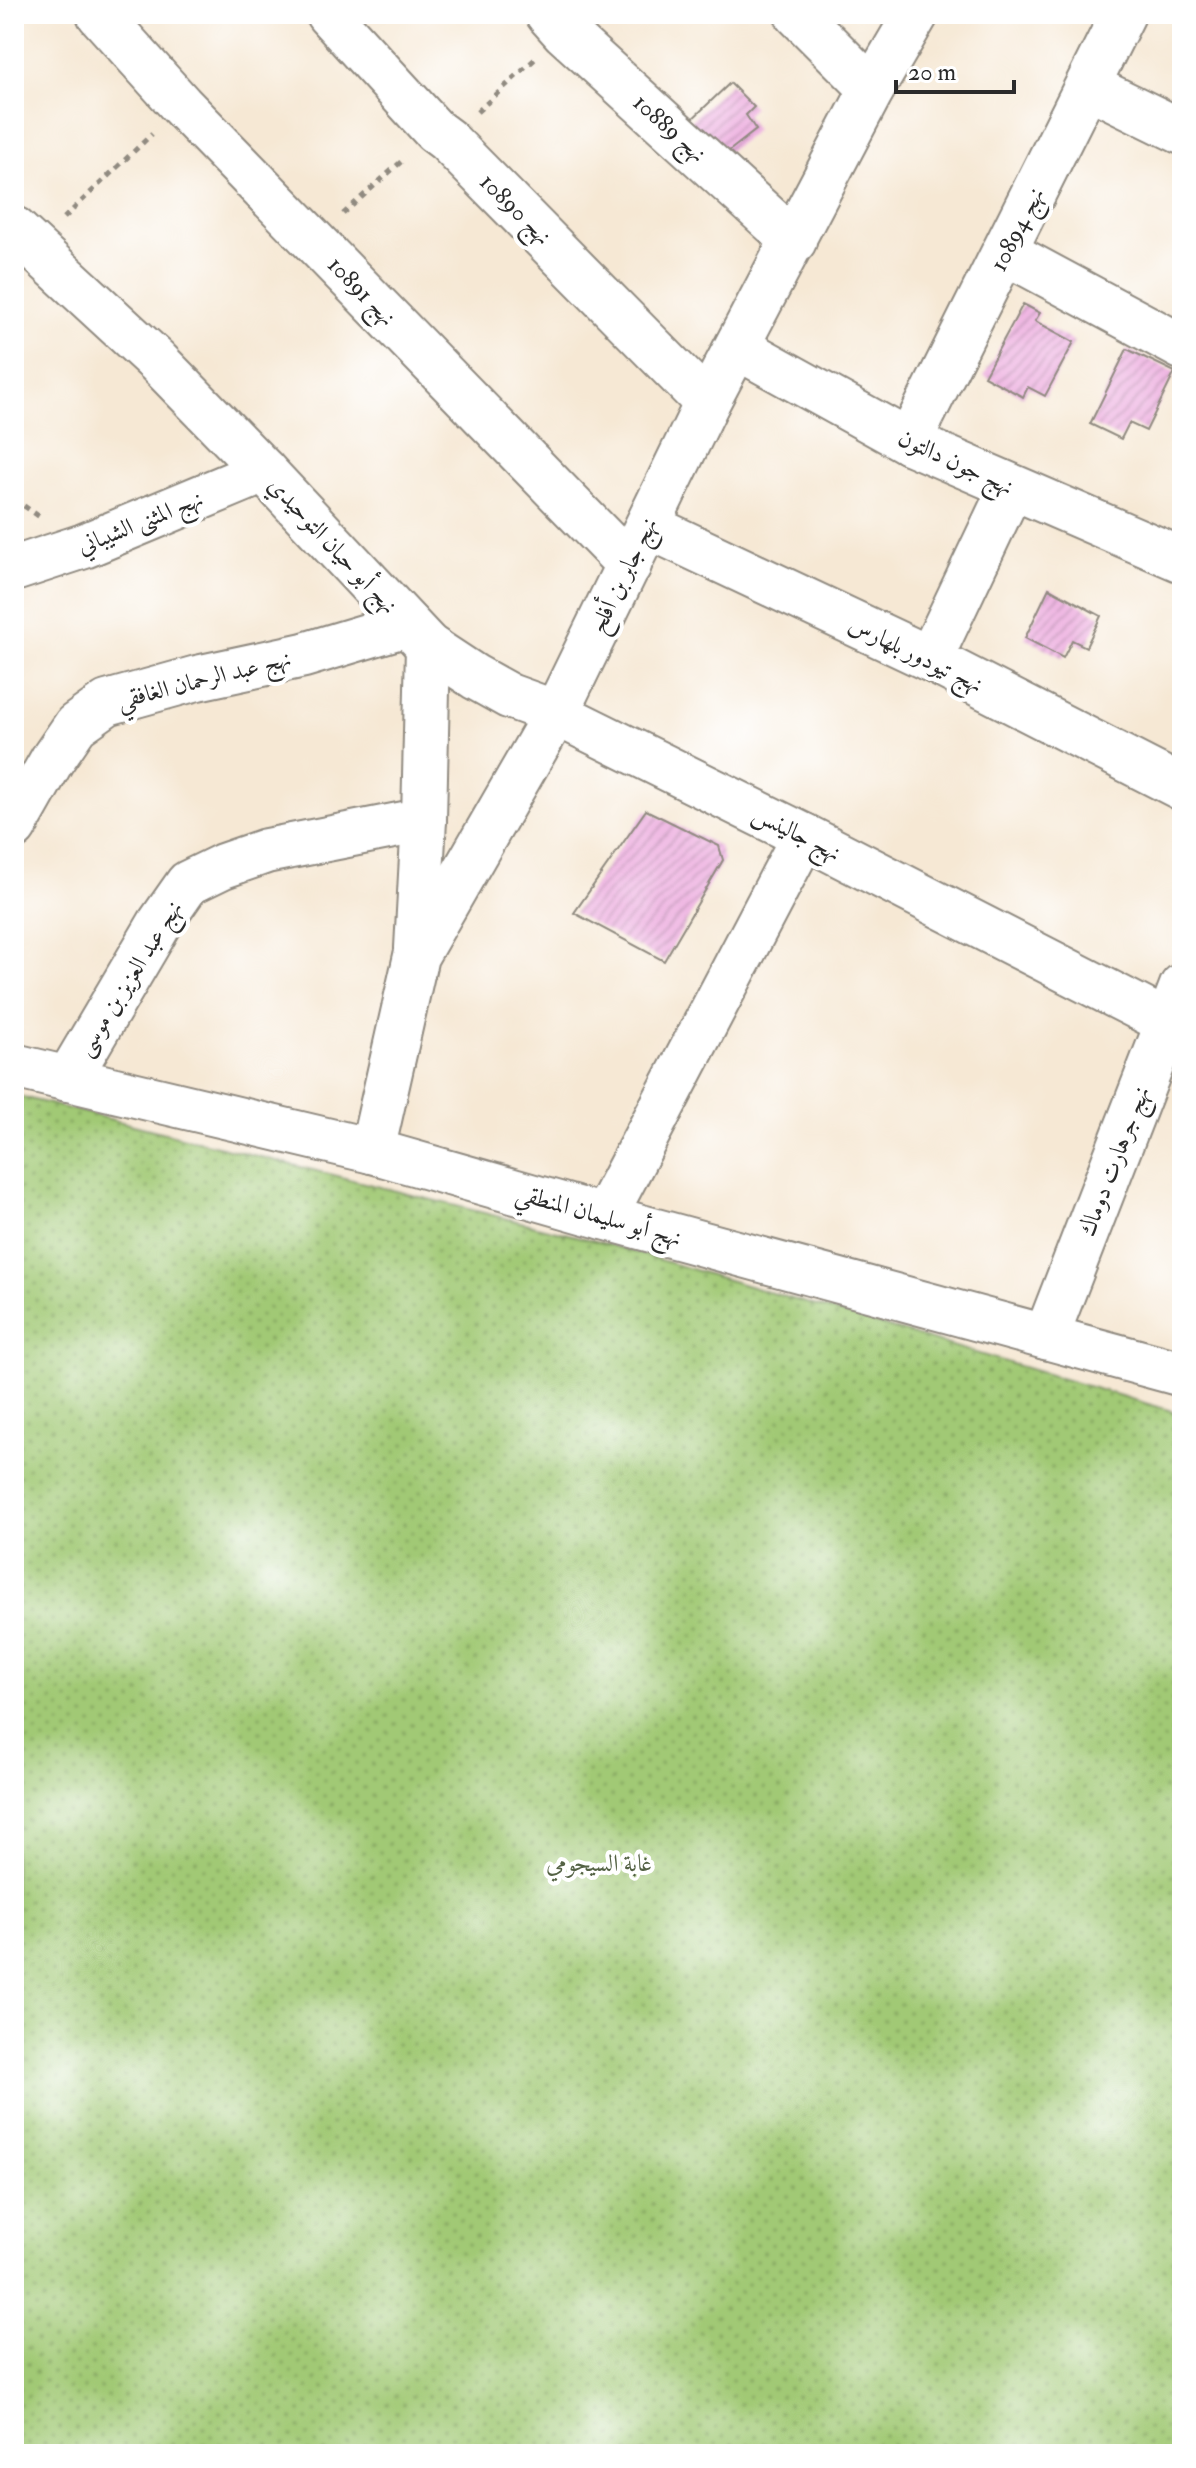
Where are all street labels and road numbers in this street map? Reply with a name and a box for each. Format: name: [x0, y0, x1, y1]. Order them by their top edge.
street label: نهج 10889: [623, 87, 713, 173]
street label: نهج 10890: [469, 167, 558, 256]
street label: نهج 10894: [983, 182, 1056, 279]
street label: نهج 10891: [317, 250, 403, 336]
street label: نهج جون دالتون: [891, 422, 1019, 507]
street label: نهج أبو حيان التوحيدي: [257, 469, 406, 624]
street label: نهج المثنى الشيباني: [73, 483, 210, 566]
street label: نهج جابر بن أفلح: [580, 511, 669, 641]
street label: نهج تيودور بلهارس: [841, 609, 988, 705]
street label: نهج عبد الرحمان الغافقي: [114, 643, 296, 723]
street label: نهج جالينس: [745, 798, 846, 873]
street label: نهج عبد العزيز بن موسى: [69, 895, 194, 1065]
street label: نهج جرهارت دوماك: [1072, 1082, 1162, 1242]
street label: نهج أبو سليمان المنطقي: [511, 1175, 686, 1261]

